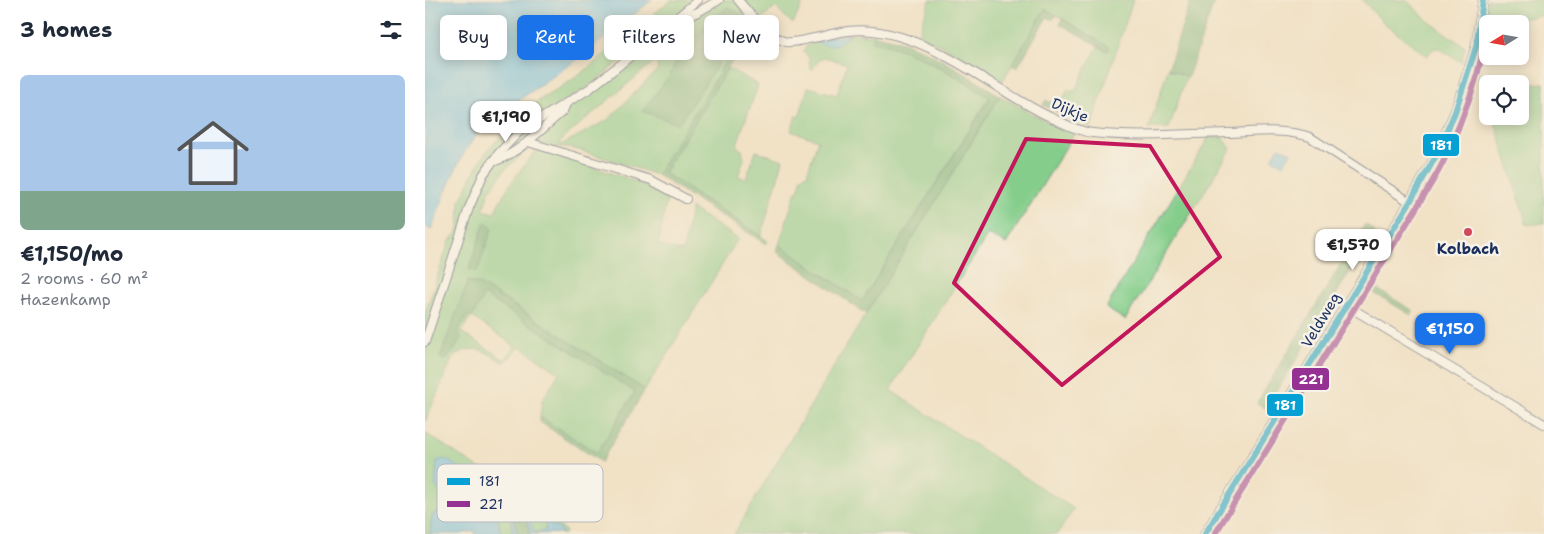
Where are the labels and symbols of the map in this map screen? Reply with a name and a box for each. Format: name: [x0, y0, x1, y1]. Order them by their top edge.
north arrow: [1479, 15, 1529, 65]
street label: Dijkje: [1048, 93, 1092, 127]
pin: €1,190: [465, 100, 547, 143]
line badge: 181: [1422, 133, 1460, 157]
text: 181: [1430, 136, 1452, 154]
marker: Kolbach: [1462, 226, 1474, 238]
pin: €1,570: [1312, 228, 1394, 271]
place label: Kolbach: [1437, 239, 1499, 259]
street label: Veldweg: [1297, 289, 1345, 351]
pin: €1,150: [1409, 312, 1491, 355]
line badge: 221: [1291, 367, 1330, 391]
text: 221: [1298, 370, 1324, 388]
line badge: 181: [1266, 393, 1304, 417]
text: 181: [1274, 396, 1296, 414]
legend: [437, 464, 603, 522]
text: 181: [479, 472, 500, 490]
text: 221: [479, 495, 503, 513]

